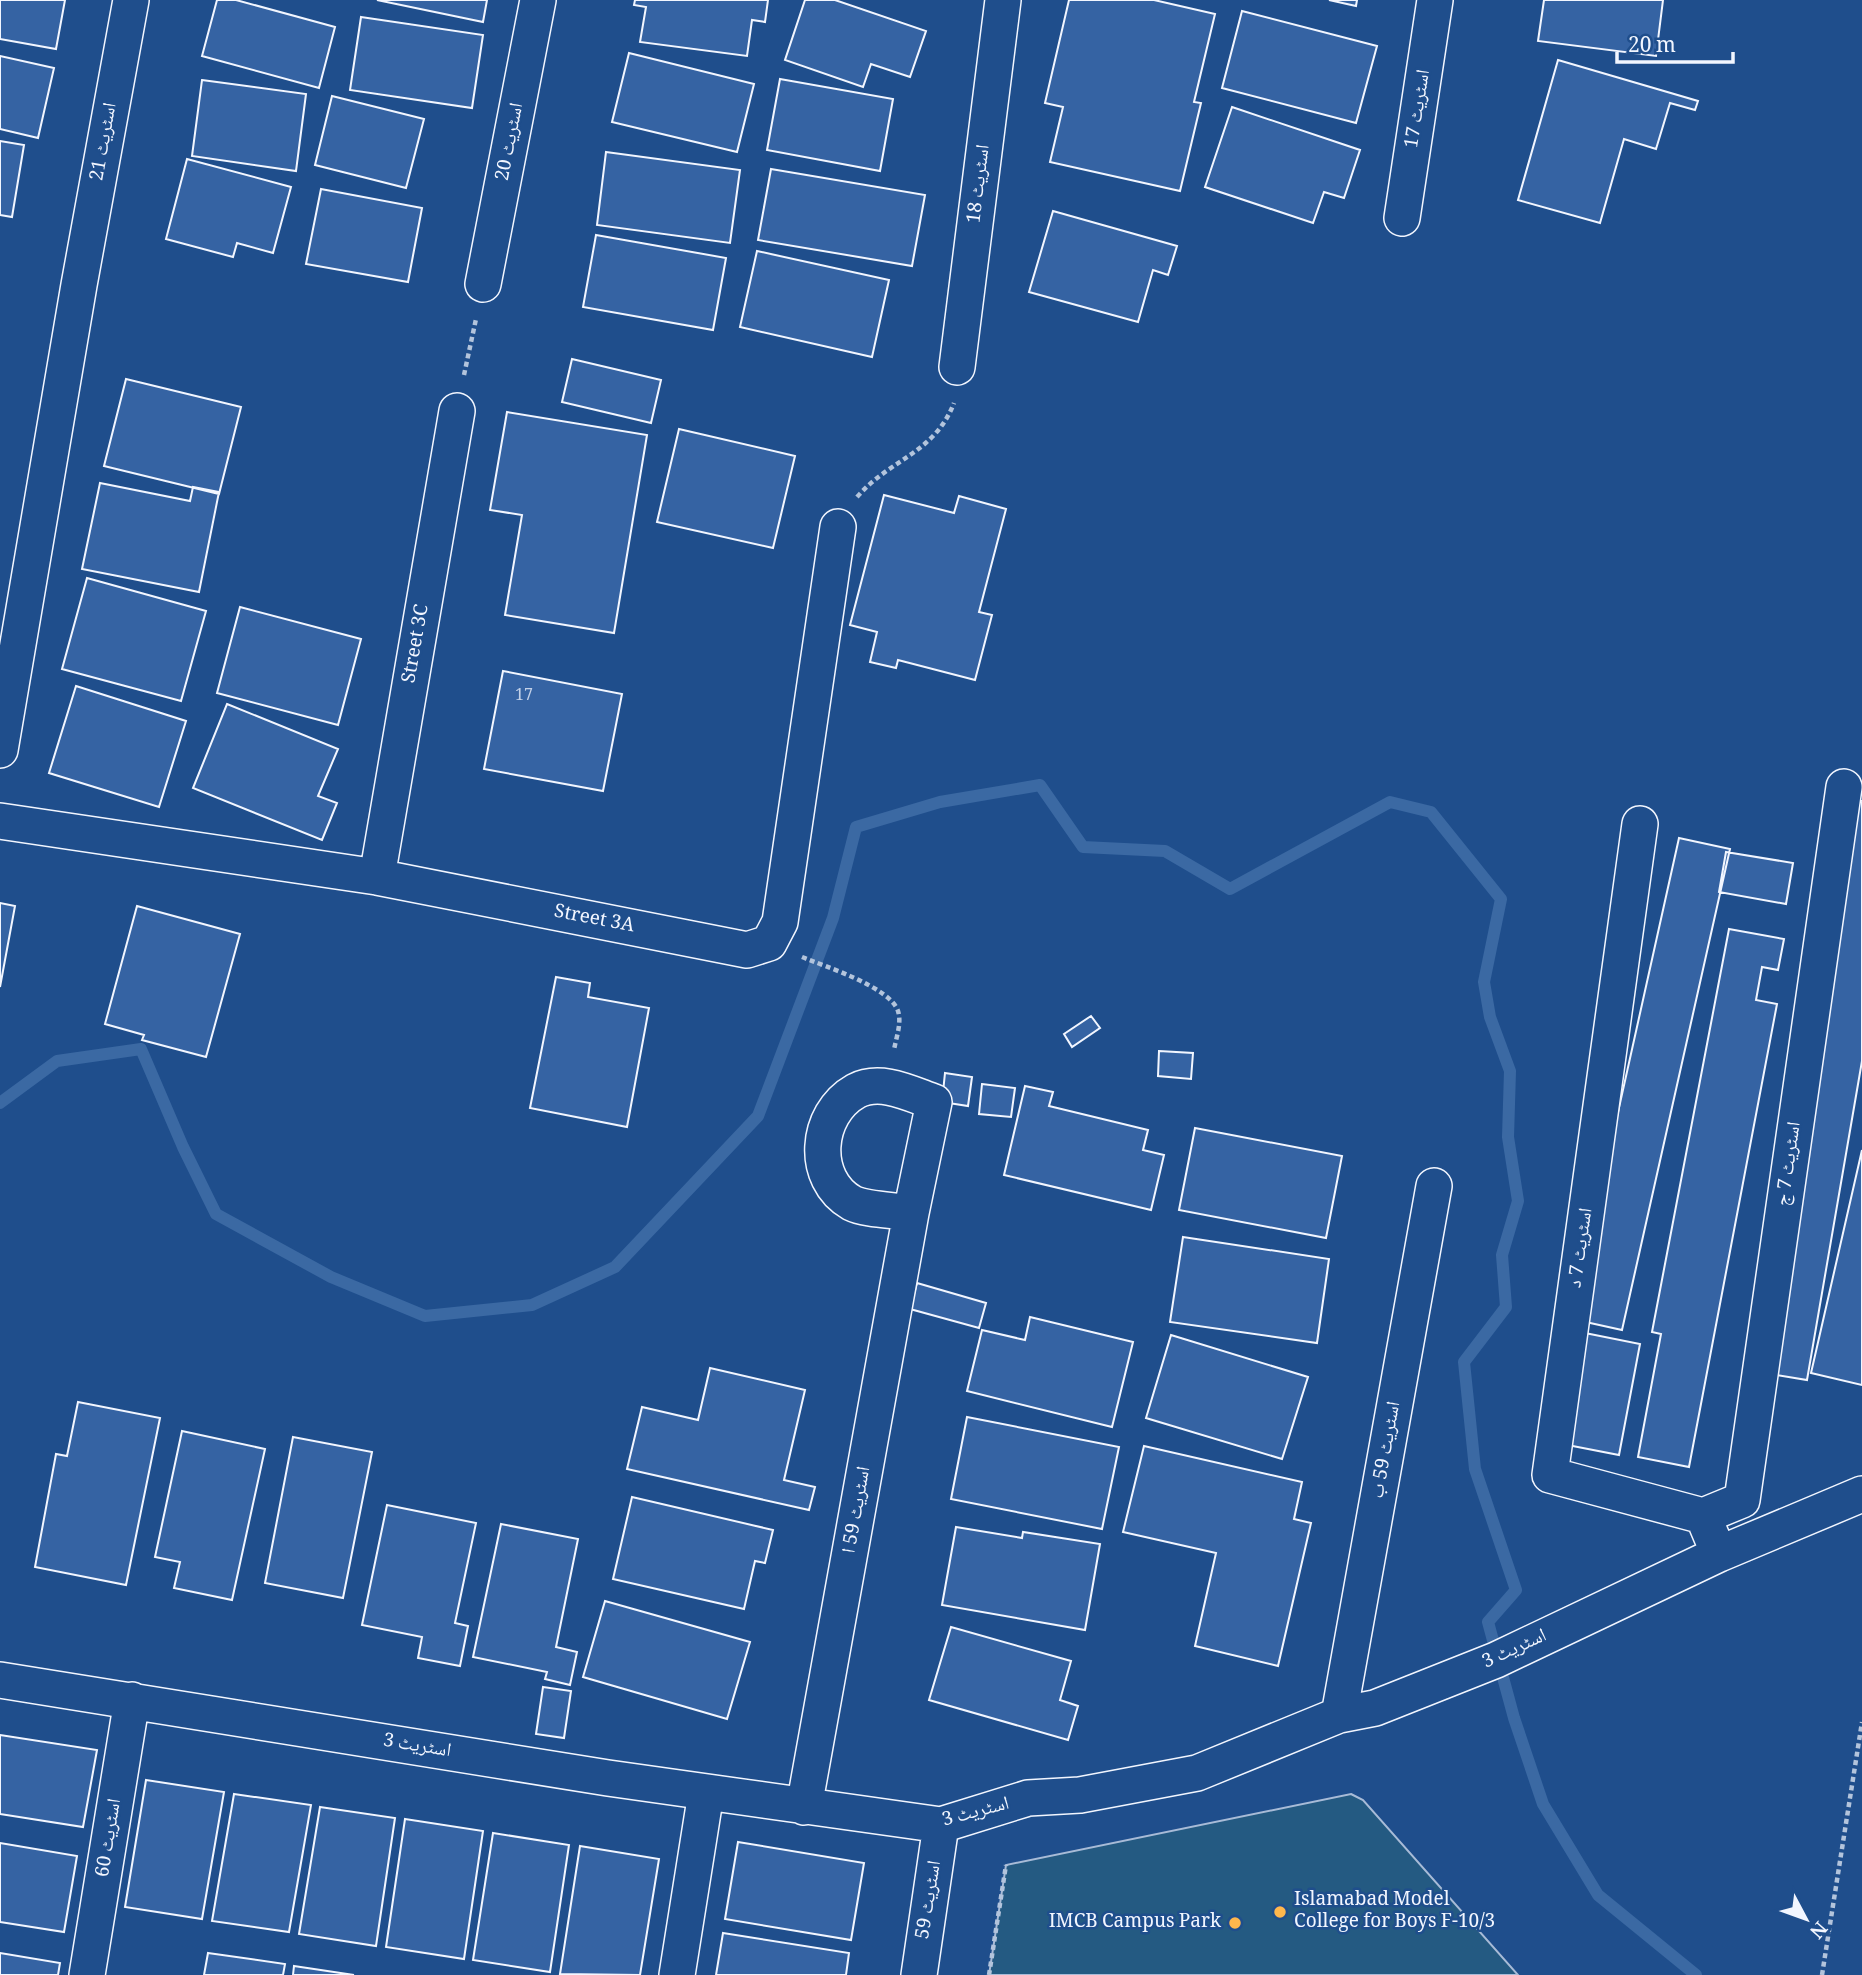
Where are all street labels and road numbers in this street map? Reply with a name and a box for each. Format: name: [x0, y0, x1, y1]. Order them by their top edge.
street label: اسٹریٹ 17: [1397, 67, 1441, 151]
street label: اسٹریٹ 21: [82, 100, 128, 184]
street label: اسٹریٹ 20: [488, 100, 534, 184]
street label: اسٹریٹ 18: [959, 143, 1001, 225]
street label: Street 3C: [394, 602, 440, 686]
street label: Street 3A: [551, 897, 637, 944]
street label: اسٹریٹ 7 ج: [1768, 1120, 1812, 1208]
street label: اسٹریٹ 7 د: [1561, 1206, 1603, 1290]
street label: اسٹریٹ 59 ب: [1363, 1399, 1411, 1501]
street label: اسٹریٹ 59 ا: [835, 1464, 881, 1556]
street label: اسٹریٹ 3: [1477, 1621, 1553, 1679]
street label: اسٹریٹ 3: [381, 1726, 453, 1768]
street label: اسٹریٹ 3: [939, 1789, 1013, 1837]
street label: اسٹریٹ 60: [88, 1796, 132, 1880]
street label: اسٹریٹ 59: [908, 1858, 952, 1942]

